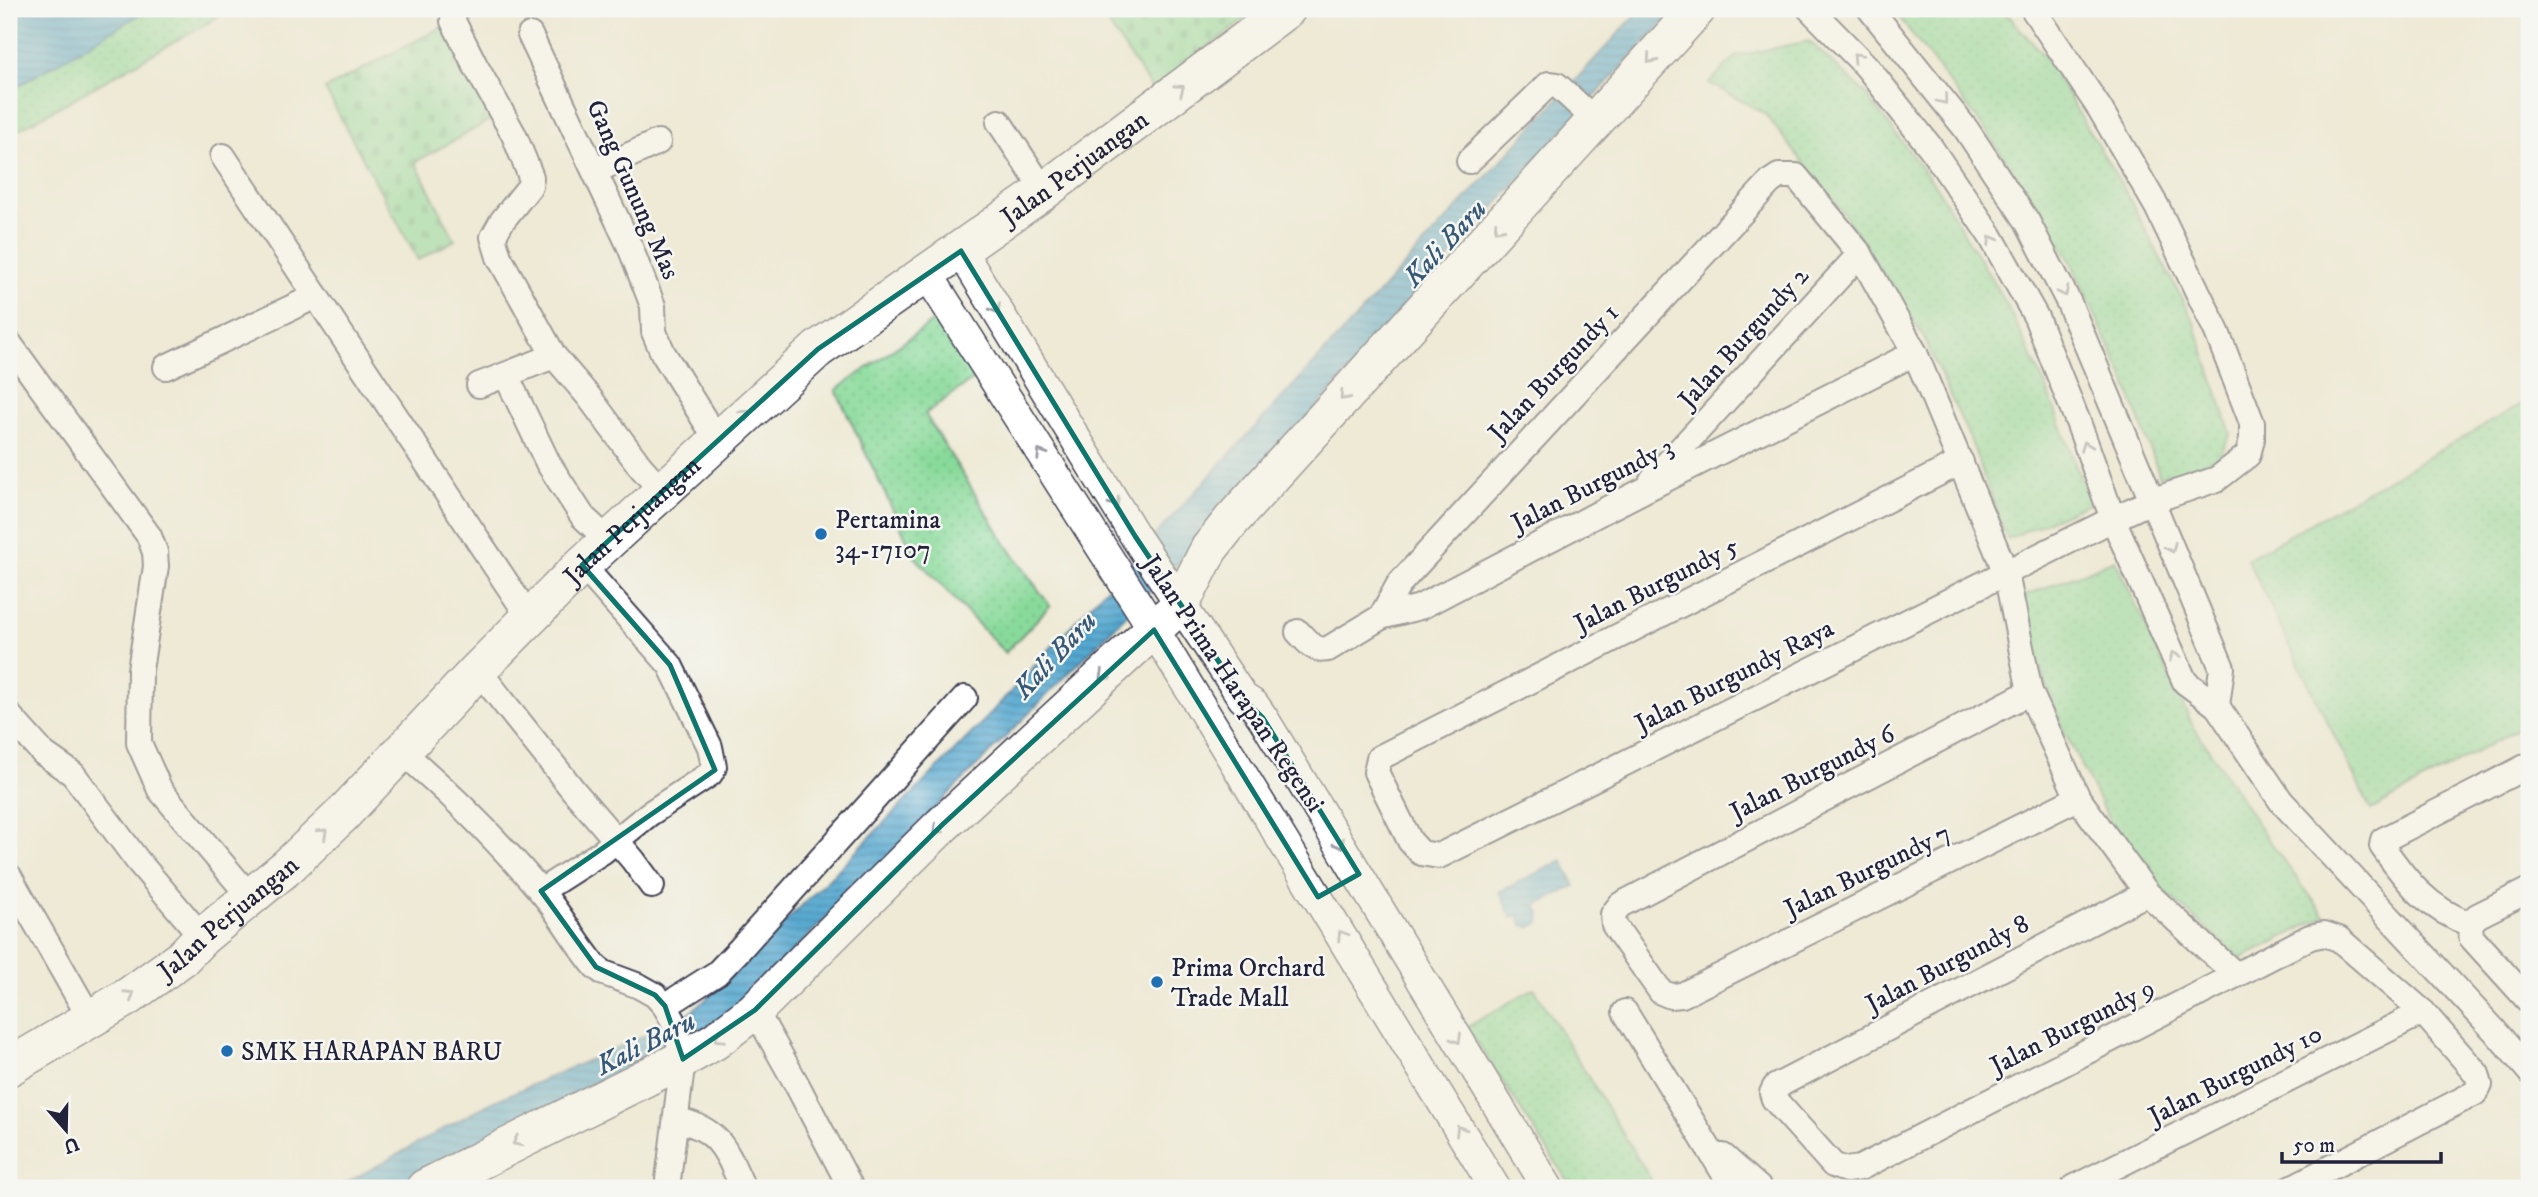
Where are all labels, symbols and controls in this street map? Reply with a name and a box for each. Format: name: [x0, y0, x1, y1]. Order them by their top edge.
one-way arrow: [1647, 51, 1659, 64]
one-way arrow: [1852, 52, 1865, 65]
one-way arrow: [1172, 84, 1185, 97]
one-way arrow: [1935, 93, 1948, 105]
street label: Gang Gunung Mas: [578, 95, 687, 285]
street label: Jalan Perjuangan: [993, 103, 1156, 235]
water label: Kali Baru: [1395, 192, 1494, 295]
one-way arrow: [1494, 220, 1506, 233]
one-way arrow: [1987, 234, 2000, 247]
street label: Jalan Burgundy 2: [1670, 260, 1817, 417]
one-way arrow: [2056, 285, 2069, 298]
street label: Jalan Burgundy 1: [1480, 297, 1626, 450]
one-way arrow: [988, 302, 1001, 315]
one-way arrow: [1340, 388, 1353, 401]
one-way arrow: [737, 410, 750, 422]
street label: Jalan Burgundy 3: [1505, 431, 1679, 541]
one-way arrow: [2081, 440, 2095, 452]
street label: Jalan Perjuangan: [556, 449, 708, 594]
one-way arrow: [1037, 449, 1049, 462]
one-way arrow: [1106, 496, 1119, 509]
place label: Pertamina 34-17107: [835, 504, 940, 567]
marker: Pertamina 34-17107: [813, 526, 829, 542]
street label: Jalan Burgundy 5: [1567, 530, 1744, 642]
one-way arrow: [2162, 541, 2176, 553]
street label: Jalan Prima Harapan Regensi: [1133, 547, 1331, 819]
water label: Kali Baru: [1005, 604, 1104, 707]
street label: Jalan Burgundy Raya: [1628, 612, 1840, 742]
one-way arrow: [2168, 651, 2182, 663]
one-way arrow: [1099, 668, 1112, 680]
street label: Jalan Burgundy 6: [1723, 717, 1902, 830]
street label: Jalan Burgundy 7: [1777, 817, 1956, 927]
one-way arrow: [932, 822, 945, 835]
one-way arrow: [315, 828, 328, 841]
one-way arrow: [1332, 836, 1345, 849]
street label: Jalan Perjuangan: [150, 849, 307, 989]
street label: Jalan Burgundy 8: [1859, 907, 2035, 1022]
one-way arrow: [1337, 930, 1350, 943]
place label: Prima Orchard Trade Mall: [1171, 952, 1325, 1015]
street label: Jalan Burgundy 9: [1983, 972, 2160, 1084]
marker: Prima Orchard Trade Mall: [1149, 974, 1165, 990]
one-way arrow: [123, 990, 136, 1003]
water label: Kali Baru: [589, 1003, 701, 1084]
street label: Jalan Burgundy 10: [2142, 1017, 2328, 1134]
one-way arrow: [714, 1029, 727, 1042]
one-way arrow: [1449, 1032, 1462, 1045]
place label: SMK HARAPAN BARU: [241, 1036, 502, 1069]
marker: SMK HARAPAN BARU: [219, 1043, 235, 1059]
north arrow: [32, 1096, 102, 1166]
scale bar: [2282, 1120, 2442, 1164]
one-way arrow: [1455, 1124, 1468, 1137]
text: U: [60, 1131, 82, 1158]
one-way arrow: [512, 1133, 524, 1147]
text: 50 m: [2293, 1133, 2335, 1159]

